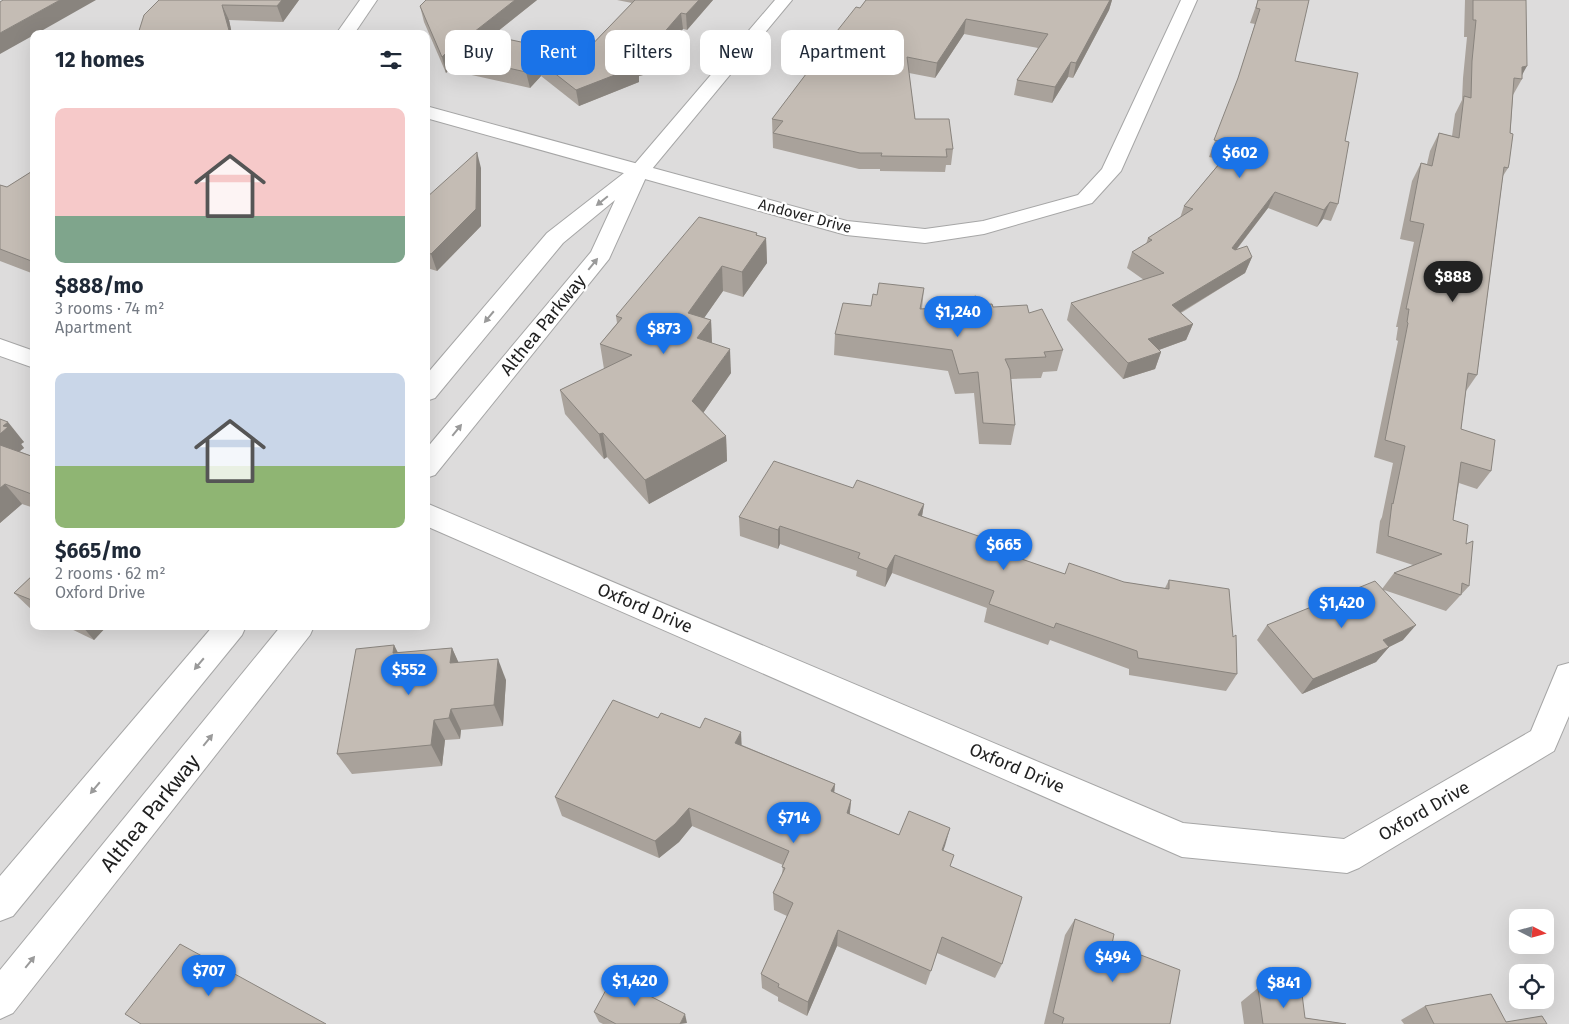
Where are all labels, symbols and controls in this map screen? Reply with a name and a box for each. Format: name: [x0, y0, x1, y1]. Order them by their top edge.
chip: Buy: [445, 30, 511, 75]
chip: Rent: [521, 30, 595, 75]
chip: Filters: [605, 30, 690, 75]
chip: New: [700, 30, 771, 75]
chip: Apartment: [781, 30, 904, 75]
icon: filters: [377, 46, 405, 74]
text: 12 homes: [55, 47, 144, 73]
pin: $602: [1210, 136, 1270, 179]
icon: home: [185, 141, 275, 231]
text: $602: [1222, 143, 1258, 162]
one-way arrow: [595, 195, 608, 206]
street label: Andover Drive: [757, 195, 853, 237]
one-way arrow: [587, 258, 598, 270]
pin: $888: [1423, 260, 1483, 303]
text: $888: [1435, 267, 1471, 286]
street label: Althea Parkway: [496, 270, 590, 380]
text: $888/mo: [55, 273, 143, 299]
pin: $1,240: [917, 296, 999, 338]
text: 3 rooms · 74 m²: [55, 299, 164, 318]
text: $1,240: [935, 302, 981, 321]
one-way arrow: [483, 310, 495, 322]
pin: $873: [634, 312, 694, 355]
text: Apartment: [55, 318, 132, 337]
text: $873: [647, 319, 681, 338]
icon: home: [185, 406, 275, 496]
one-way arrow: [452, 424, 463, 437]
pin: $665: [974, 528, 1034, 571]
text: $665: [986, 535, 1022, 554]
text: $665/mo: [55, 538, 141, 564]
text: 2 rooms · 62 m²: [55, 564, 166, 583]
street label: Oxford Drive: [594, 578, 696, 638]
text: Oxford Drive: [55, 583, 145, 602]
pin: $1,420: [1301, 586, 1383, 629]
text: $1,420: [1319, 593, 1365, 612]
pin: $552: [379, 654, 439, 696]
one-way arrow: [194, 657, 205, 670]
text: $552: [392, 660, 426, 679]
one-way arrow: [203, 734, 214, 747]
street label: Oxford Drive: [966, 738, 1068, 798]
street label: Althea Parkway: [95, 748, 206, 877]
street label: Oxford Drive: [1375, 776, 1473, 846]
one-way arrow: [90, 782, 101, 795]
pin: $714: [764, 802, 824, 844]
text: $714: [778, 808, 810, 827]
north arrow: [1509, 909, 1554, 954]
map controls: [1509, 909, 1554, 1009]
pin: $494: [1083, 940, 1143, 983]
text: $494: [1095, 947, 1131, 966]
pin: $707: [179, 954, 239, 997]
one-way arrow: [25, 956, 36, 969]
text: $707: [193, 961, 225, 980]
pin: $1,420: [594, 964, 676, 1007]
button: locate: [1509, 964, 1554, 1009]
pin: $841: [1254, 966, 1314, 1009]
text: $1,420: [612, 971, 658, 990]
text: $841: [1267, 973, 1301, 992]

